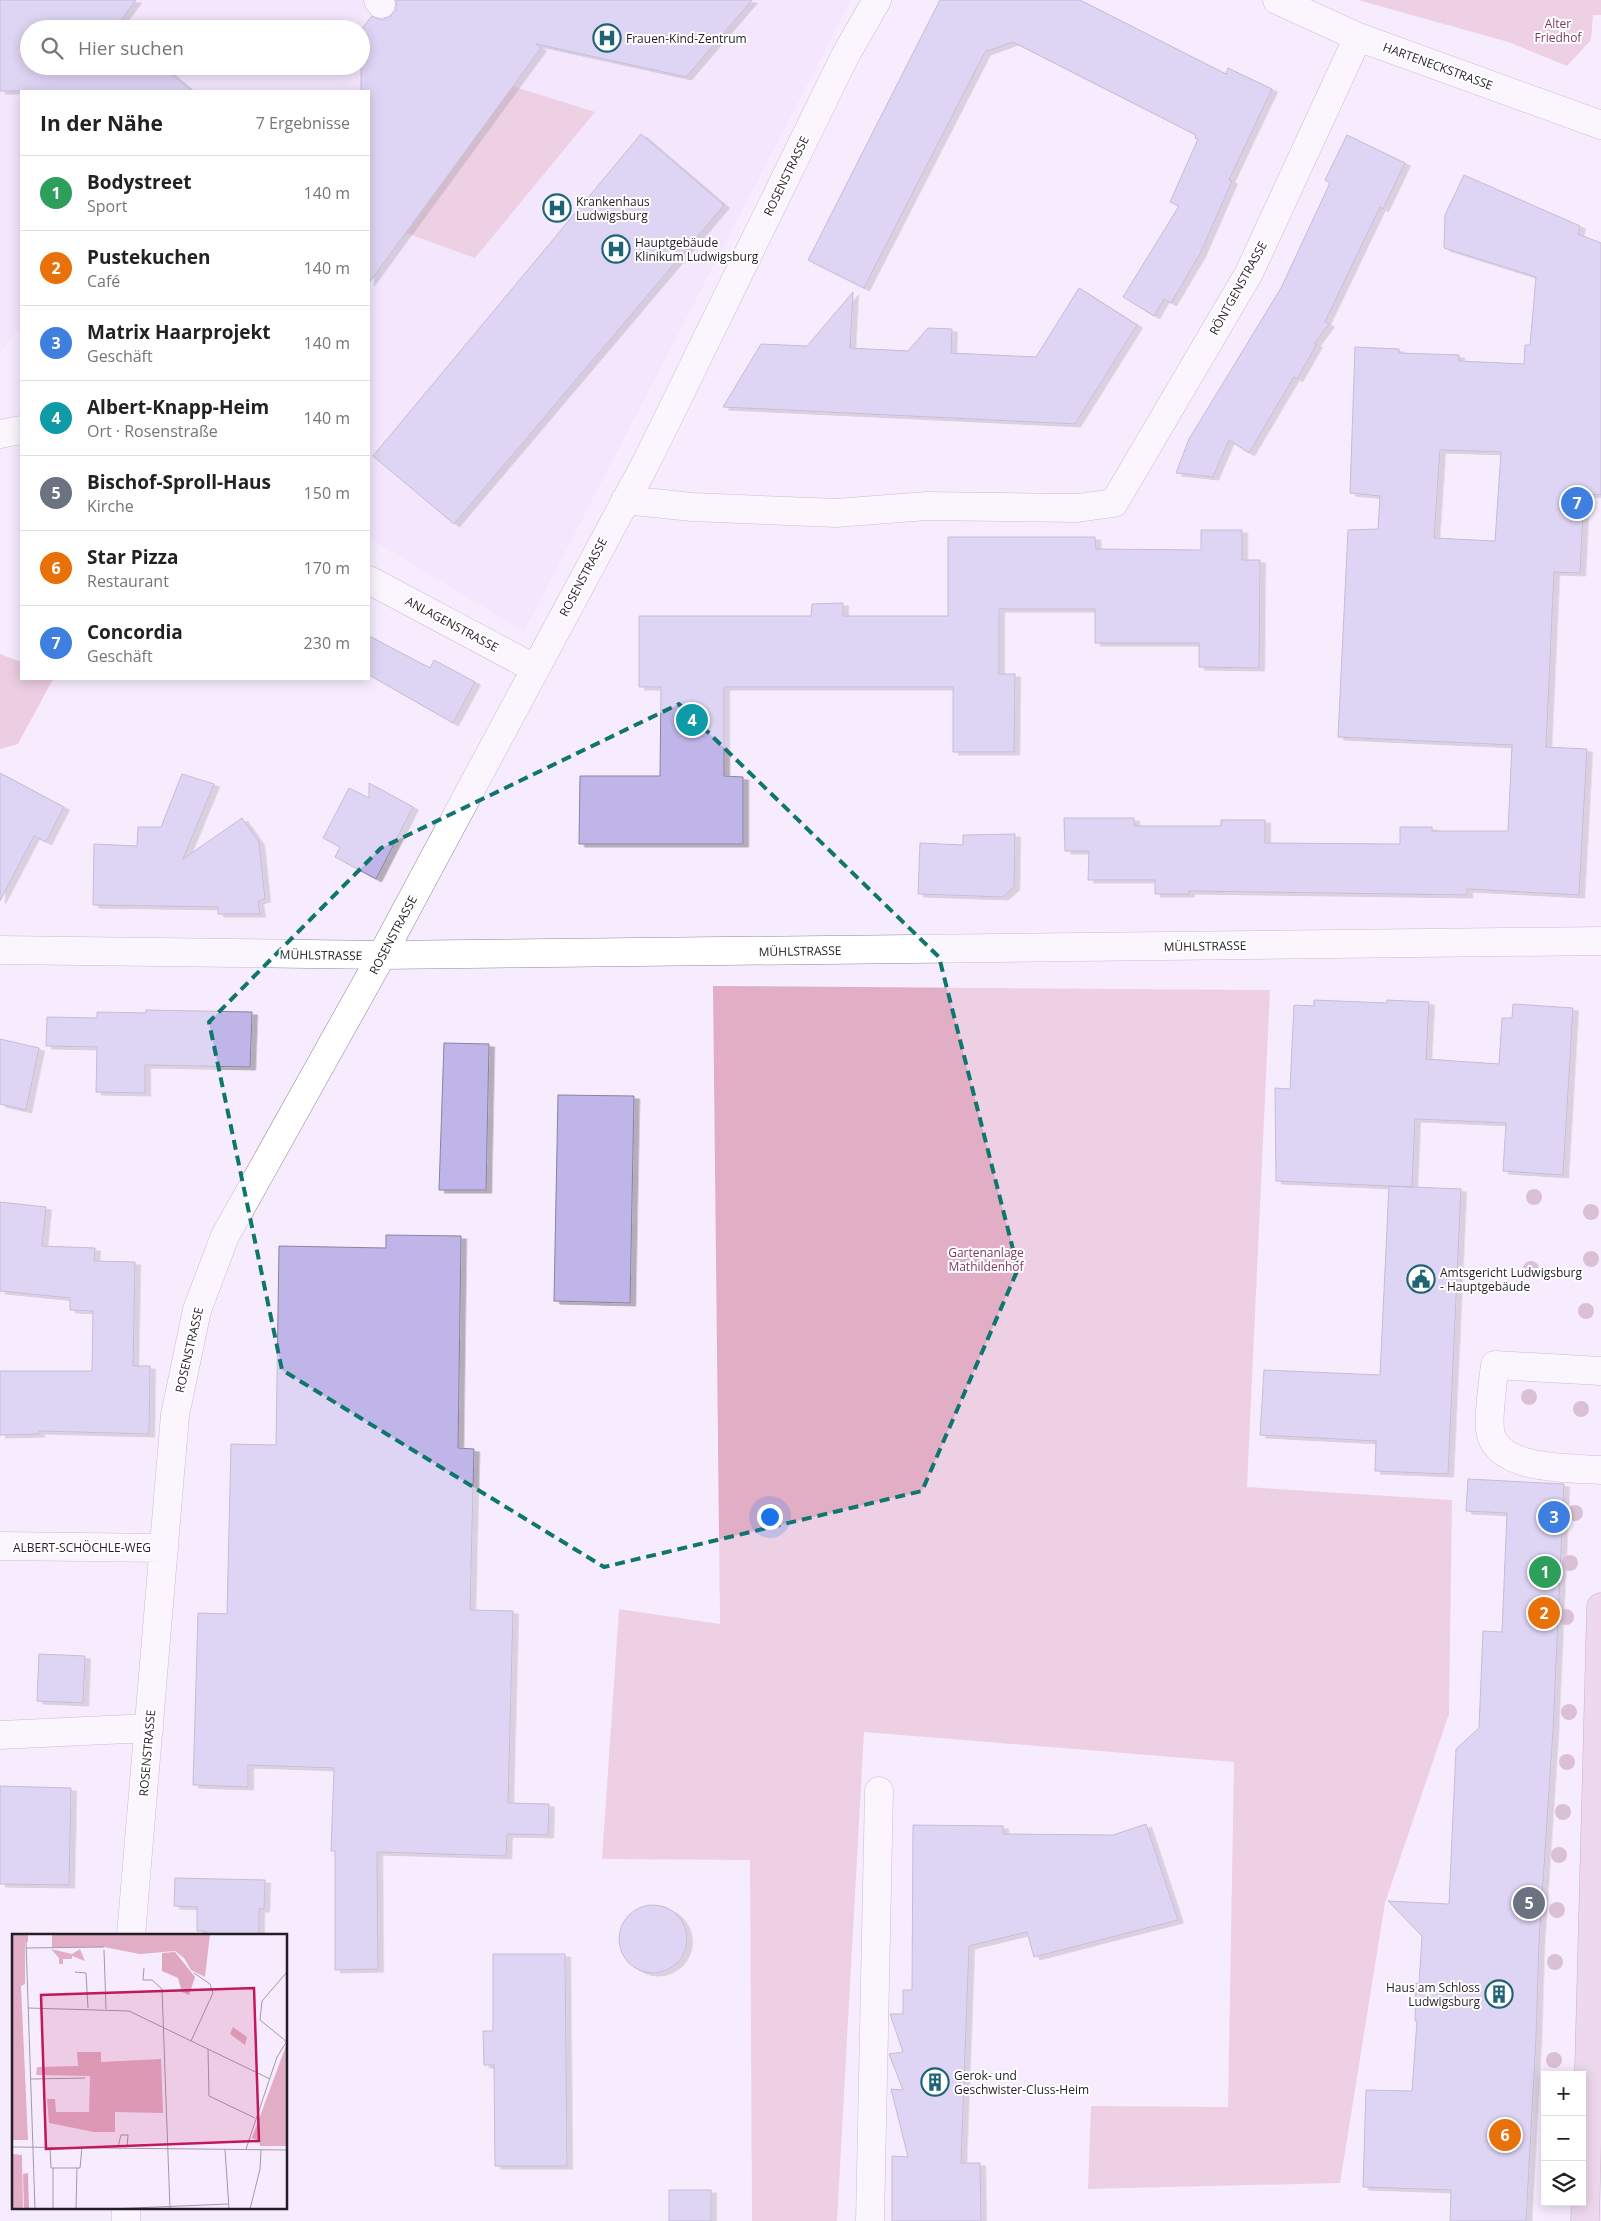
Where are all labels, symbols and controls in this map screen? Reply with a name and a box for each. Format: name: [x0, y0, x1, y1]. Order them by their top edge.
park label: Alter Friedhof: [1535, 15, 1582, 46]
search box: [20, 20, 370, 75]
hospital icon: Frauen-Kind-Zentrum: [592, 23, 622, 53]
place label: Frauen-Kind-Zentrum: [626, 30, 747, 47]
icon: search: [38, 34, 66, 62]
text: Hier suchen: [78, 35, 184, 61]
street label: HARTENECKSTRASSE: [1381, 38, 1495, 94]
text: In der Nähe: [40, 109, 163, 137]
text: 7 Ergebnisse: [256, 112, 350, 134]
street label: ROSENSTRASSE: [759, 133, 813, 219]
text: Bodystreet: [87, 169, 191, 195]
text: 1: [51, 182, 61, 204]
text: 140 m: [304, 182, 350, 204]
hospital icon: Krankenhaus Ludwigsburg: [542, 193, 572, 223]
place label: Krankenhaus Ludwigsburg: [576, 193, 650, 224]
text: Sport: [87, 195, 127, 217]
hospital icon: Hauptgebäude Klinikum Ludwigsburg: [601, 234, 631, 264]
place label: Hauptgebäude Klinikum Ludwigsburg: [635, 234, 759, 265]
street label: RÖNTGENSTRASSE: [1205, 238, 1271, 338]
text: Pustekuchen: [87, 244, 211, 270]
text: 2: [51, 257, 61, 279]
text: 140 m: [304, 257, 350, 279]
text: Café: [87, 270, 120, 292]
text: Matrix Haarprojekt: [87, 319, 271, 345]
text: 3: [51, 332, 61, 354]
text: 140 m: [304, 332, 350, 354]
text: Geschäft: [87, 345, 153, 367]
text: Albert-Knapp-Heim: [87, 394, 269, 420]
text: 4: [51, 407, 61, 429]
text: 140 m: [304, 407, 350, 429]
text: Ort · Rosenstraße: [87, 420, 218, 442]
text: Bischof-Sproll-Haus: [87, 469, 271, 495]
text: 5: [51, 482, 61, 504]
text: 150 m: [304, 482, 350, 504]
pin: 7: [1561, 484, 1593, 522]
text: Kirche: [87, 495, 134, 517]
street label: ROSENSTRASSE: [555, 535, 611, 619]
text: Star Pizza: [87, 544, 179, 570]
text: 6: [51, 557, 61, 579]
text: 170 m: [304, 557, 350, 579]
text: Restaurant: [87, 570, 169, 592]
street label: ANLAGENSTRASSE: [403, 592, 501, 656]
text: Concordia: [87, 619, 183, 645]
text: 7: [51, 632, 61, 654]
text: 230 m: [304, 632, 350, 654]
text: Geschäft: [87, 645, 153, 667]
pin: 4: [676, 701, 708, 739]
street label: ROSENSTRASSE: [365, 893, 421, 977]
street label: MÜHLSTRASSE: [1164, 937, 1246, 955]
street label: MÜHLSTRASSE: [759, 942, 841, 960]
street label: MÜHLSTRASSE: [280, 946, 362, 964]
park label: Gartenanlage Mathildenhof: [948, 1244, 1025, 1275]
public building icon: Amtsgericht Ludwigsburg - Hauptgebäude: [1406, 1264, 1436, 1294]
place label: Amtsgericht Ludwigsburg - Hauptgebäude: [1440, 1264, 1583, 1295]
street label: ROSENSTRASSE: [171, 1306, 207, 1394]
pin: 3: [1538, 1498, 1570, 1536]
your location: [757, 1504, 783, 1530]
street label: ALBERT-SCHÖCHLE-WEG: [13, 1539, 151, 1556]
pin: 1: [1529, 1553, 1561, 1591]
pin: 2: [1528, 1594, 1560, 1632]
street label: ROSENSTRASSE: [135, 1709, 159, 1797]
pin: 5: [1513, 1884, 1545, 1922]
inset map: [12, 1934, 288, 2208]
place label: Haus am Schloss Ludwigsburg: [1386, 1979, 1480, 2010]
building icon: Haus am Schloss Ludwigsburg: [1484, 1979, 1514, 2009]
building icon: Gerok- und Geschwister-Cluss-Heim: [920, 2067, 950, 2097]
place label: Gerok- und Geschwister-Cluss-Heim: [954, 2067, 1089, 2098]
map controls: [1541, 2071, 1586, 2206]
button: +: [1541, 2071, 1586, 2116]
pin: 6: [1489, 2116, 1521, 2154]
button: −: [1541, 2116, 1586, 2161]
button: layers: [1541, 2161, 1586, 2206]

